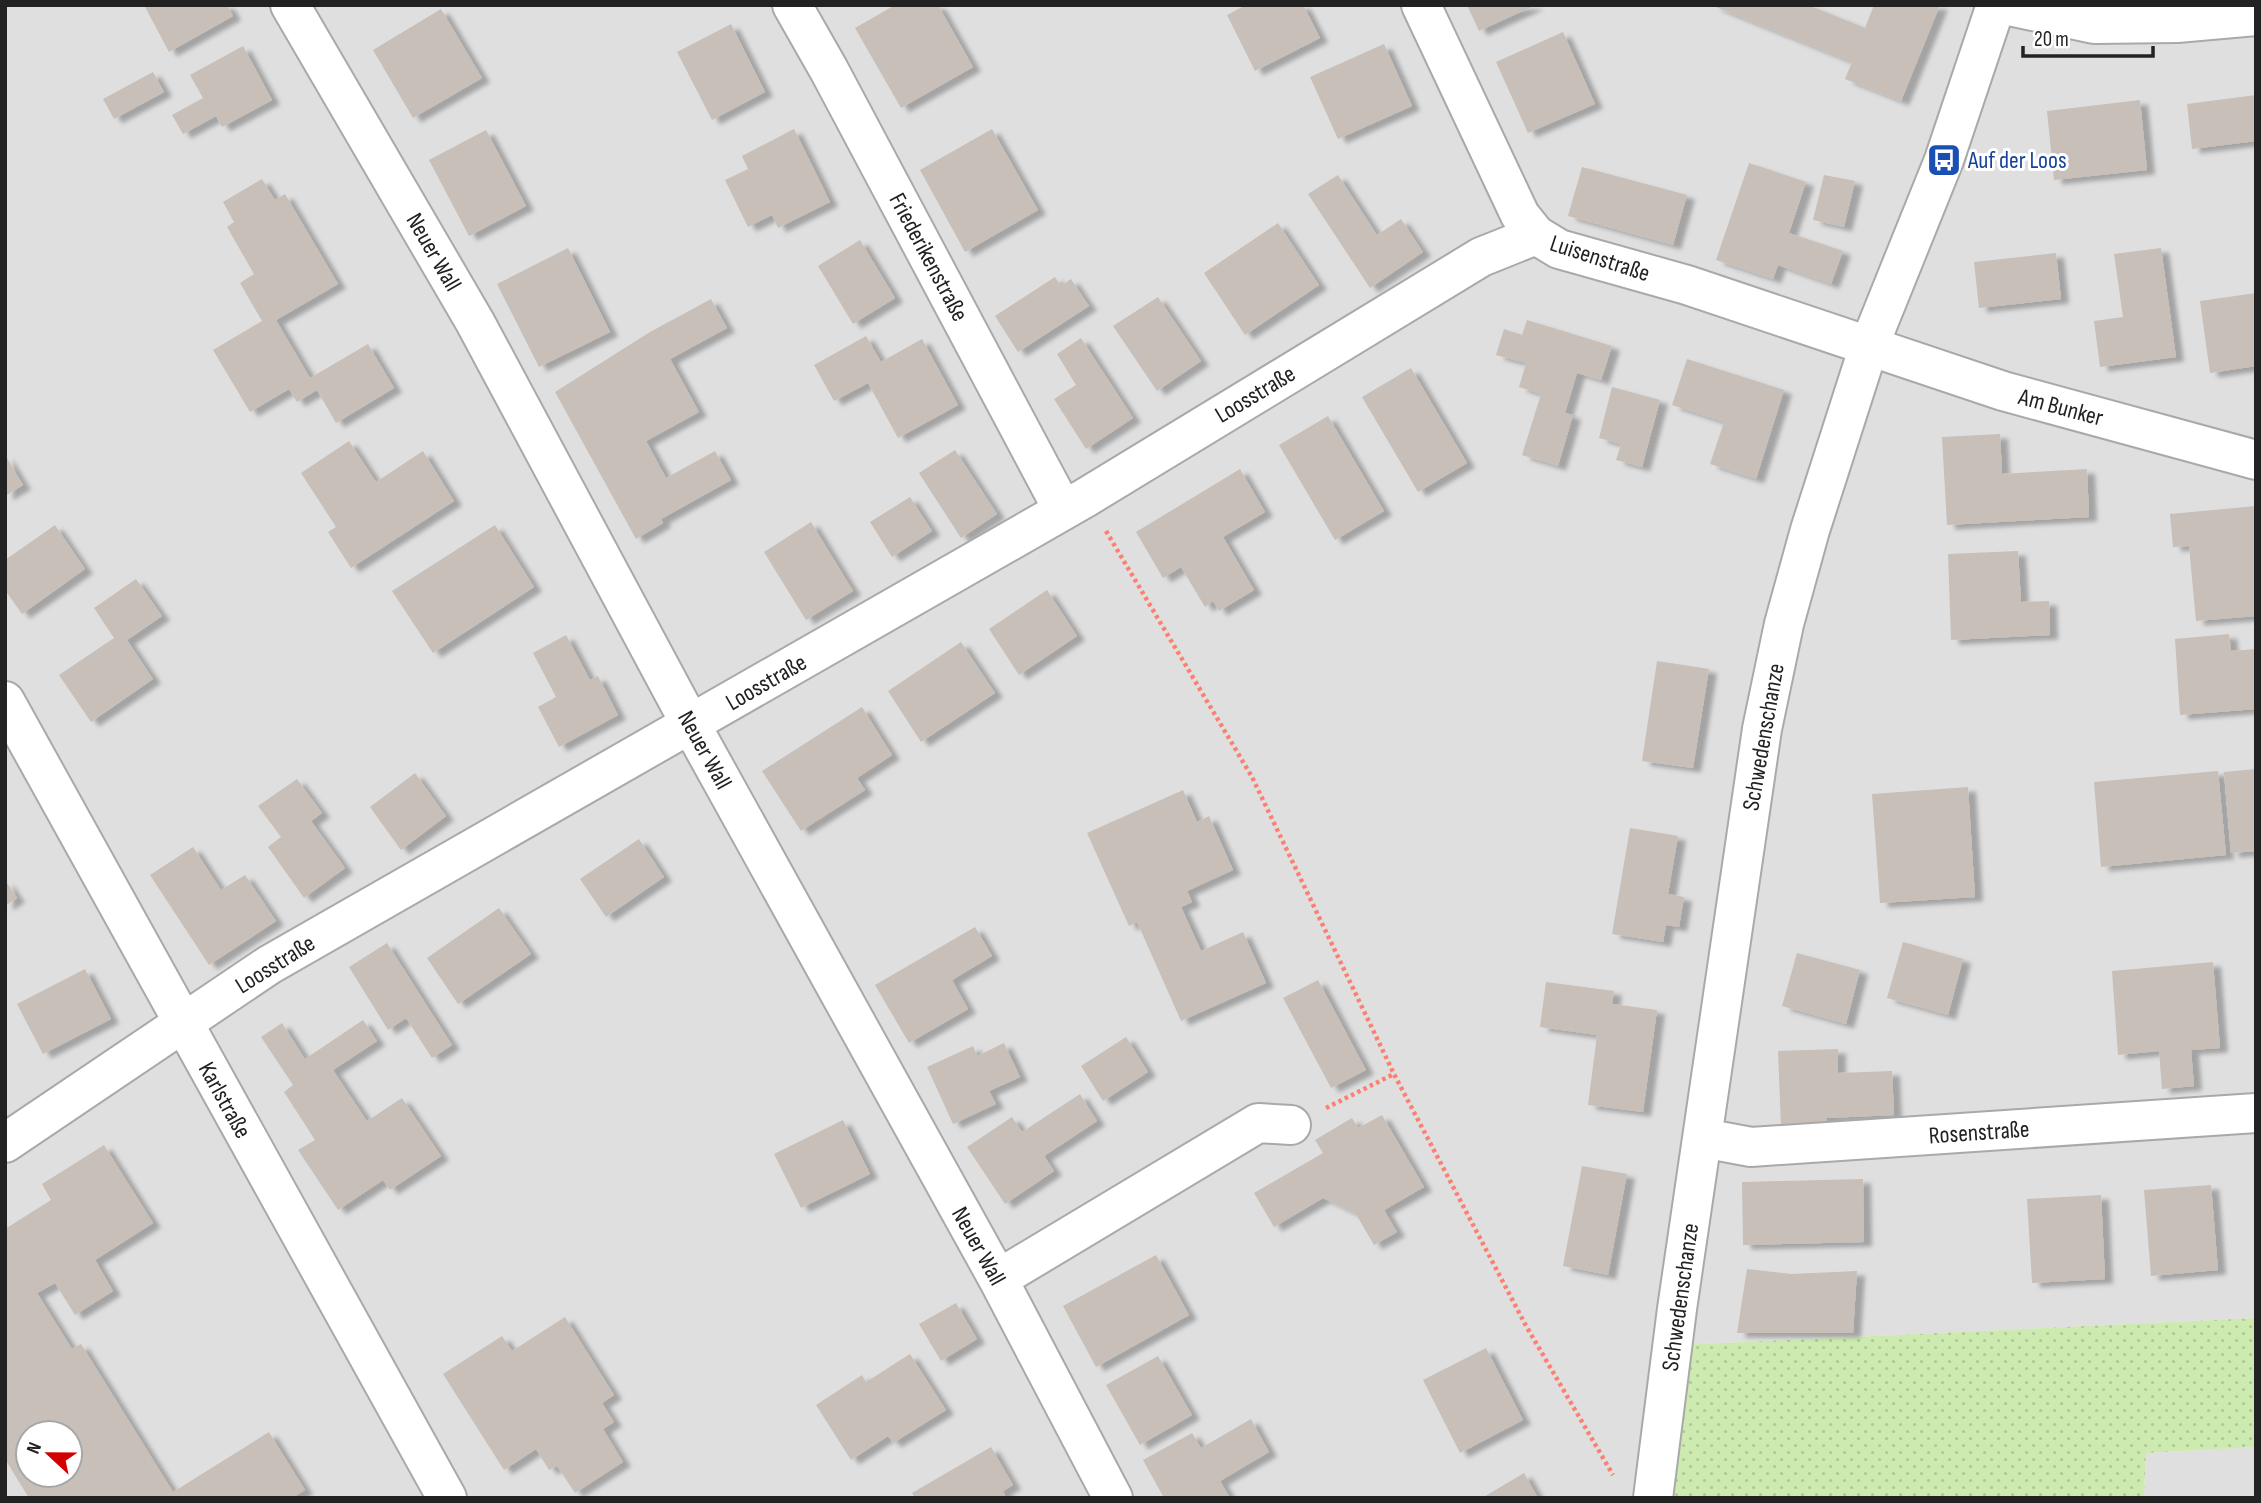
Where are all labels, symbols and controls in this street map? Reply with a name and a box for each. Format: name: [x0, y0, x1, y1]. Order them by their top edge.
scale bar: [2023, 14, 2152, 58]
text: 20 m: [2034, 27, 2069, 52]
bus stop icon: Auf der Loos: [1925, 141, 1963, 179]
place label: Auf der Loos: [1967, 146, 2067, 175]
street label: Friederikenstraße: [883, 188, 975, 326]
street label: Neuer Wall: [400, 208, 467, 296]
street label: Luisenstraße: [1546, 229, 1653, 288]
street label: Loosstraße: [1210, 359, 1301, 430]
street label: Am Bunker: [2014, 382, 2106, 433]
street label: Loosstraße: [721, 648, 812, 717]
street label: Schwedenschanze: [1736, 661, 1791, 813]
street label: Neuer Wall: [671, 706, 738, 795]
street label: Loosstraße: [230, 929, 320, 1000]
street label: Karlstraße: [192, 1057, 257, 1143]
street label: Rosenstraße: [1928, 1115, 2030, 1150]
street label: Neuer Wall: [945, 1202, 1012, 1291]
street label: Schwedenschanze: [1656, 1221, 1705, 1373]
north arrow: [14, 1419, 84, 1489]
text: N: [22, 1439, 47, 1457]

